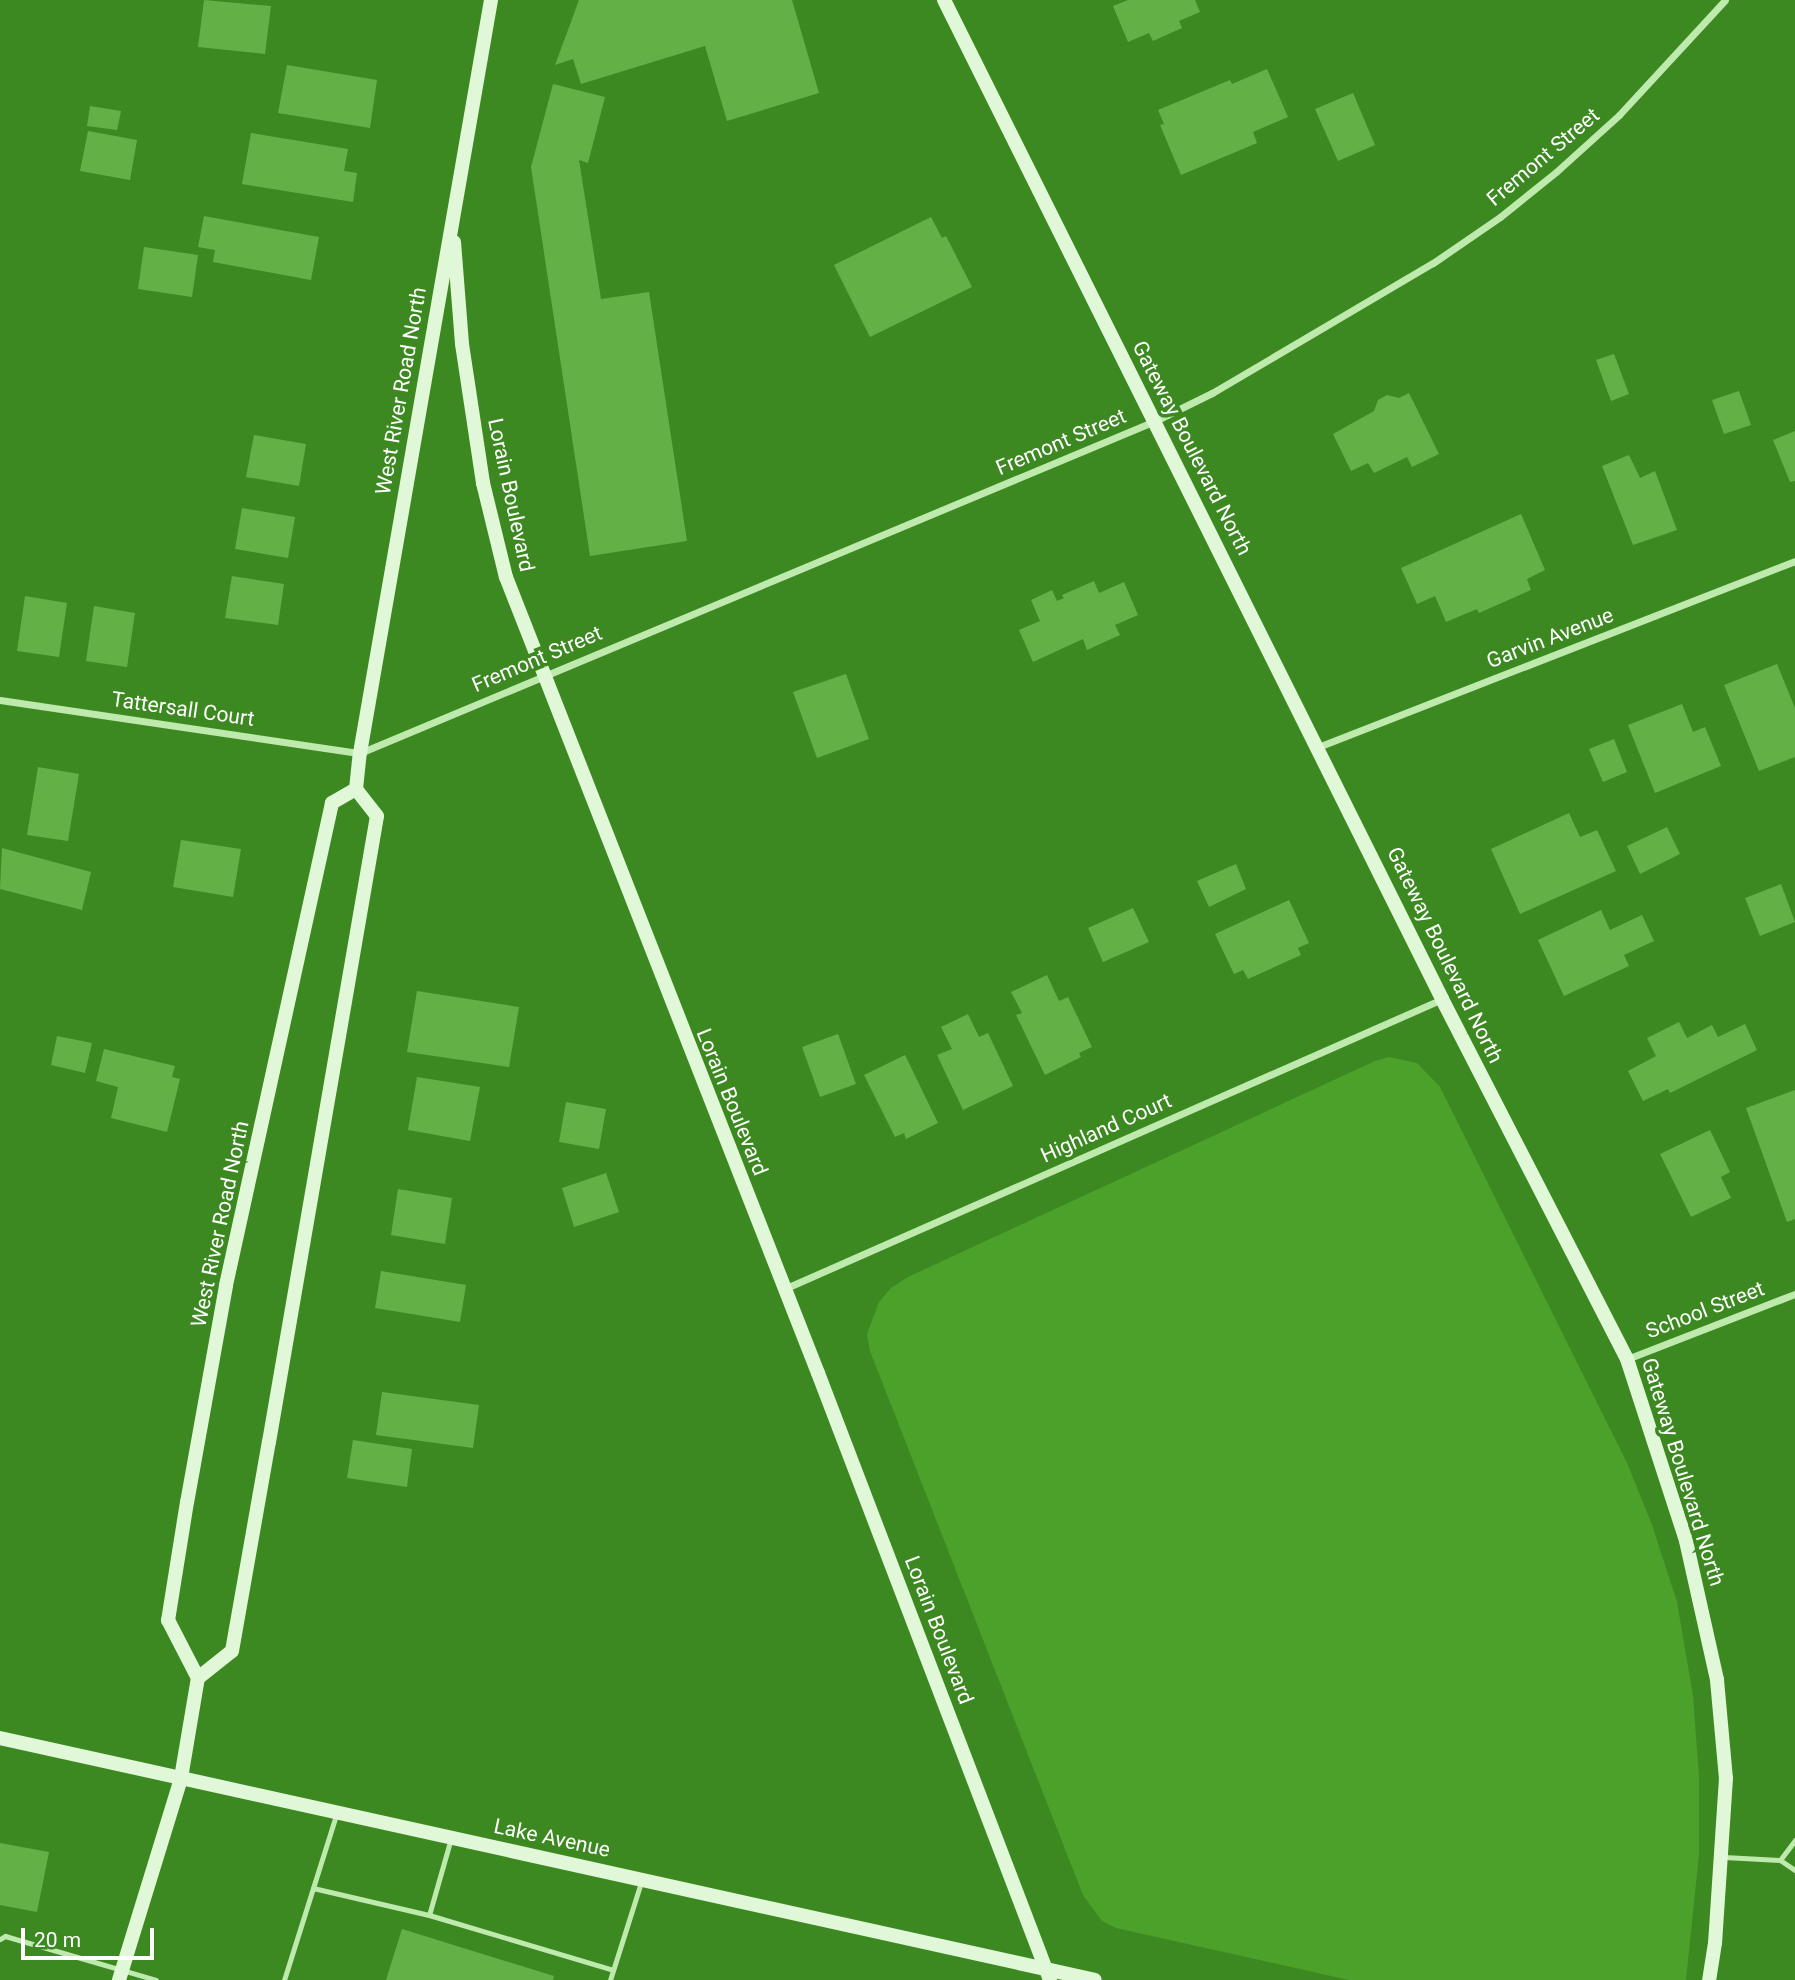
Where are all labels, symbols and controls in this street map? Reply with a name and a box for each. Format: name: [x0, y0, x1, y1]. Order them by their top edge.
street label: Fremont Street: [1482, 103, 1604, 211]
street label: West River Road North: [370, 285, 432, 497]
street label: Gateway Boulevard North: [1127, 337, 1257, 559]
street label: Fremont Street: [992, 403, 1130, 481]
street label: Lorain Boulevard: [482, 416, 540, 574]
street label: Garvin Avenue: [1483, 602, 1617, 674]
street label: Fremont Street: [468, 620, 606, 698]
street label: Tattersall Court: [110, 686, 256, 732]
street label: Gateway Boulevard North: [1382, 843, 1508, 1067]
street label: Lorain Boulevard: [691, 1025, 773, 1179]
street label: Highland Court: [1037, 1088, 1175, 1168]
street label: West River Road North: [186, 1119, 254, 1329]
street label: School Street: [1642, 1276, 1768, 1344]
street label: Gateway Boulevard North: [1636, 1355, 1730, 1589]
street label: Lorain Boulevard: [899, 1553, 979, 1707]
street label: Lake Avenue: [492, 1813, 612, 1863]
scale bar: [24, 1913, 158, 1957]
text: 20 m: [34, 1928, 81, 1952]

